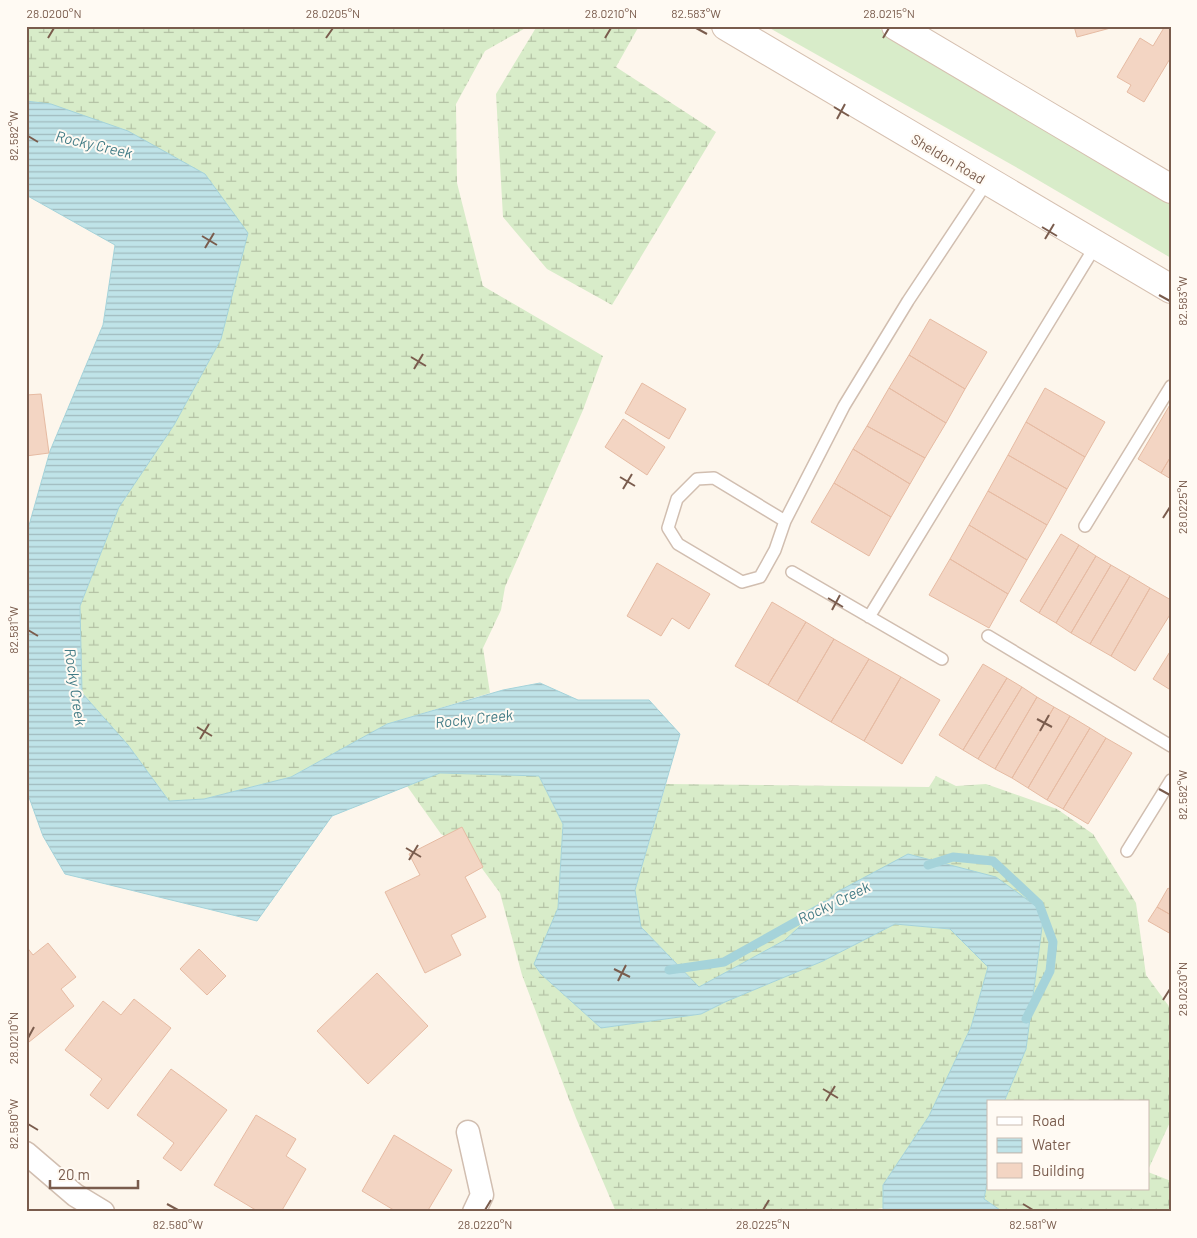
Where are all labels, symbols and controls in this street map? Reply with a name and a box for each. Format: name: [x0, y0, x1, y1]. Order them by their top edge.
text: 28.0200°N: [26, 6, 82, 20]
text: 28.0205°N: [306, 6, 360, 20]
text: 28.0210°N: [585, 6, 637, 20]
text: 82.583°W: [671, 6, 721, 20]
text: 28.0215°N: [863, 6, 915, 20]
text: 82.582°W: [6, 111, 20, 161]
water label: Rocky Creek: [54, 126, 135, 162]
street label: Sheldon Road: [908, 130, 988, 187]
text: 82.583°W: [1175, 276, 1189, 326]
text: 28.0225°N: [1175, 480, 1189, 534]
text: 82.581°W: [6, 606, 20, 654]
water label: Rocky Creek: [62, 647, 90, 727]
water label: Rocky Creek: [434, 705, 514, 731]
text: 82.582°W: [1175, 770, 1189, 820]
water label: Rocky Creek: [795, 877, 873, 927]
text: 28.0230°N: [1175, 962, 1189, 1016]
text: 28.0210°N: [6, 1012, 20, 1064]
text: 82.580°W: [6, 1098, 20, 1149]
legend: [987, 1100, 1150, 1190]
text: Road: [1032, 1111, 1065, 1129]
text: Water: [1032, 1135, 1071, 1153]
scale bar: [50, 1158, 138, 1190]
text: Building: [1032, 1161, 1085, 1179]
text: 20 m: [58, 1165, 90, 1183]
text: 82.580°W: [153, 1217, 204, 1231]
text: 28.0220°N: [458, 1217, 512, 1231]
text: 28.0225°N: [736, 1217, 790, 1231]
text: 82.581°W: [1009, 1217, 1057, 1231]

